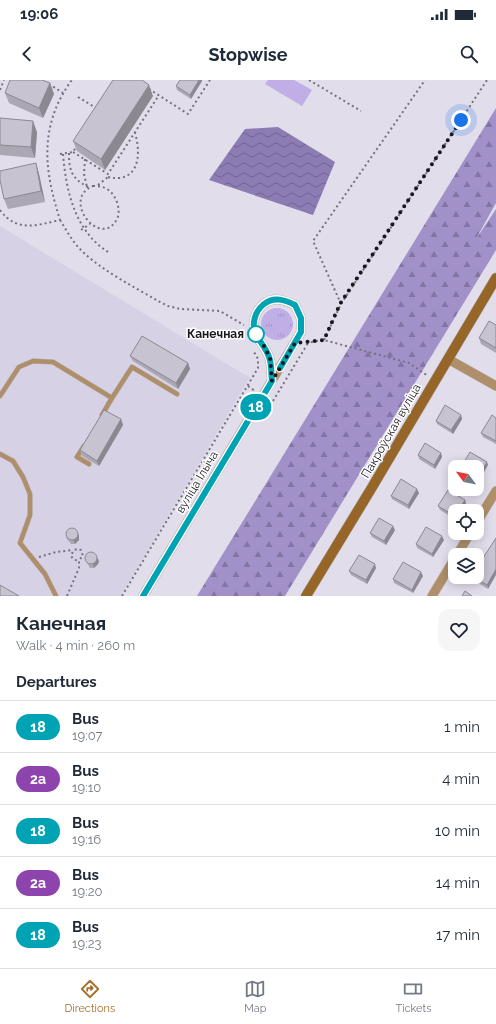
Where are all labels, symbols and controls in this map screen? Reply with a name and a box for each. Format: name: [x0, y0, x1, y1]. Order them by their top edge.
text: 19:06: [20, 5, 58, 23]
icon: back: [16, 43, 38, 65]
icon: search: [458, 43, 480, 65]
text: Stopwise: [209, 44, 288, 65]
your location: [451, 110, 471, 130]
marker: Канечная: [247, 325, 265, 343]
place label: Канечная: [187, 327, 244, 341]
street label: Пакроўская вуліца: [358, 381, 424, 481]
line badge: 18: [238, 394, 274, 420]
text: 18: [248, 399, 264, 415]
street label: вуліца Ільіча: [173, 448, 221, 516]
north arrow: [448, 460, 484, 496]
map controls: [448, 460, 484, 584]
button: locate: [448, 504, 484, 540]
button: layers: [448, 548, 484, 584]
button: heart: [438, 609, 480, 651]
text: Канечная: [16, 612, 106, 634]
text: Walk · 4 min · 260 m: [16, 638, 135, 653]
text: Departures: [16, 673, 97, 691]
text: Bus: [72, 710, 99, 728]
text: 1 min: [444, 718, 480, 736]
text: 18: [30, 719, 46, 735]
text: 19:07: [72, 728, 102, 743]
text: Bus: [72, 762, 99, 780]
text: 4 min: [442, 770, 480, 788]
text: 2а: [30, 771, 46, 787]
text: 19:10: [72, 780, 101, 795]
text: Bus: [72, 814, 99, 832]
text: 10 min: [435, 822, 480, 840]
text: 18: [30, 823, 46, 839]
text: 19:16: [72, 832, 101, 847]
text: Bus: [72, 866, 99, 884]
text: 14 min: [436, 874, 480, 892]
text: 2а: [30, 875, 46, 891]
text: 19:20: [72, 884, 102, 899]
text: Bus: [72, 918, 99, 936]
text: 17 min: [436, 926, 480, 944]
text: 18: [30, 927, 46, 943]
text: 19:23: [72, 936, 101, 951]
tab: Directions: [64, 978, 115, 1015]
tab: Map: [244, 978, 267, 1015]
tab: Tickets: [395, 978, 432, 1015]

